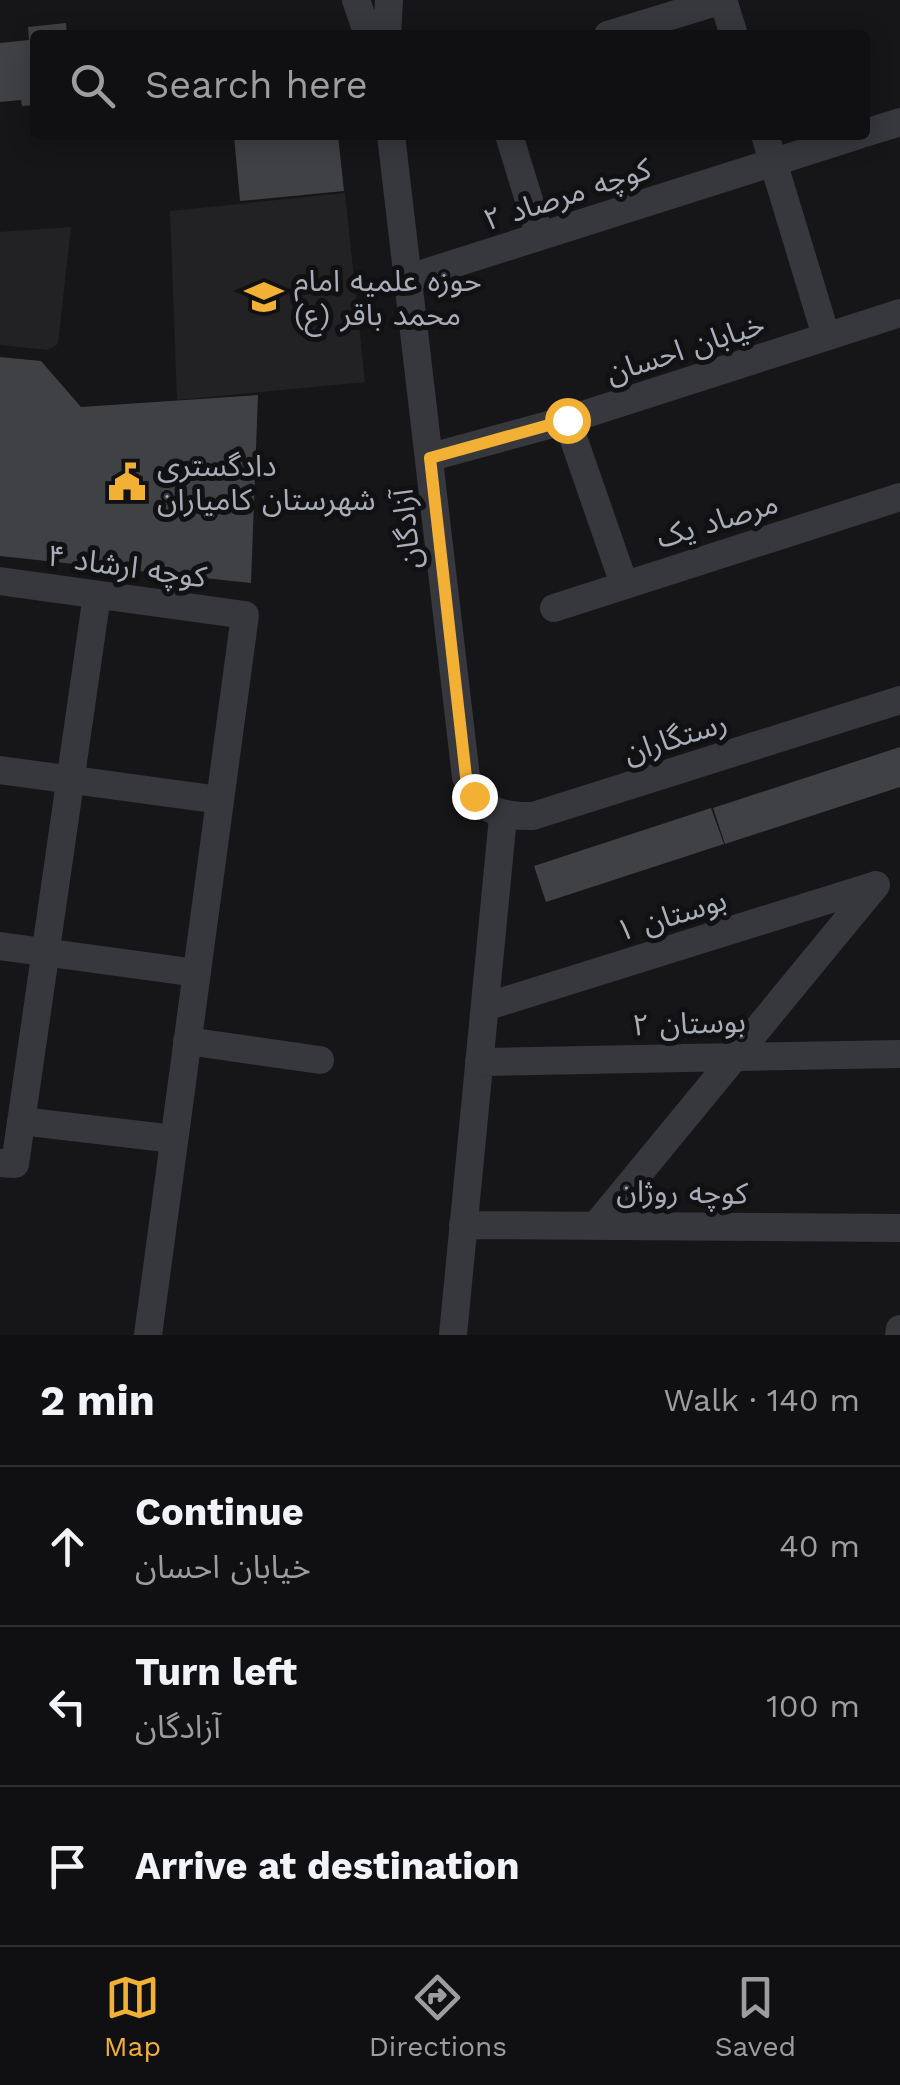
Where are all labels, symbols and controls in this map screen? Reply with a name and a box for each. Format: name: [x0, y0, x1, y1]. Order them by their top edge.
search box: [30, 30, 870, 140]
icon: search: [65, 58, 120, 113]
text: Search here: [145, 63, 368, 107]
street label: کوچه مرصاد ۲: [479, 150, 656, 239]
place label: حوزه علمیه امام محمد باقر (ع): [294, 263, 482, 337]
school or university icon: حوزه علمیه امام محمد باقر (ع): [243, 276, 285, 318]
street label: خیابان احسان: [601, 306, 769, 390]
route start: [545, 398, 591, 444]
place label: دادگستری شهرستان کامیاران: [157, 448, 376, 517]
public building icon: دادگستری شهرستان کامیاران: [106, 461, 148, 503]
street label: مرصاد یک: [652, 485, 782, 555]
street label: آزادگان: [384, 486, 428, 571]
street label: کوچه ارشاد ۴: [45, 538, 209, 597]
street label: رستگاران: [619, 704, 731, 770]
route end: [452, 774, 498, 820]
street label: بوستان ۱: [612, 882, 730, 948]
street label: بوستان ۲: [632, 1004, 746, 1042]
street label: کوچه روژان: [616, 1173, 749, 1213]
text: 2 min: [40, 1376, 155, 1425]
text: Walk · 140 m: [663, 1381, 860, 1419]
text: Continue: [135, 1490, 304, 1534]
icon: ahead: [40, 1519, 95, 1574]
text: 40 m: [779, 1527, 860, 1565]
text: خیابان احسان: [135, 1548, 311, 1586]
text: Turn left: [135, 1650, 297, 1694]
icon: left: [40, 1679, 95, 1734]
text: 100 m: [766, 1687, 860, 1725]
text: آزادگان: [135, 1708, 221, 1746]
icon: arrive: [40, 1839, 95, 1894]
text: Arrive at destination: [135, 1844, 520, 1888]
tab: Map: [104, 1970, 161, 2063]
tab: Directions: [369, 1970, 507, 2063]
tab: Saved: [715, 1970, 796, 2063]

